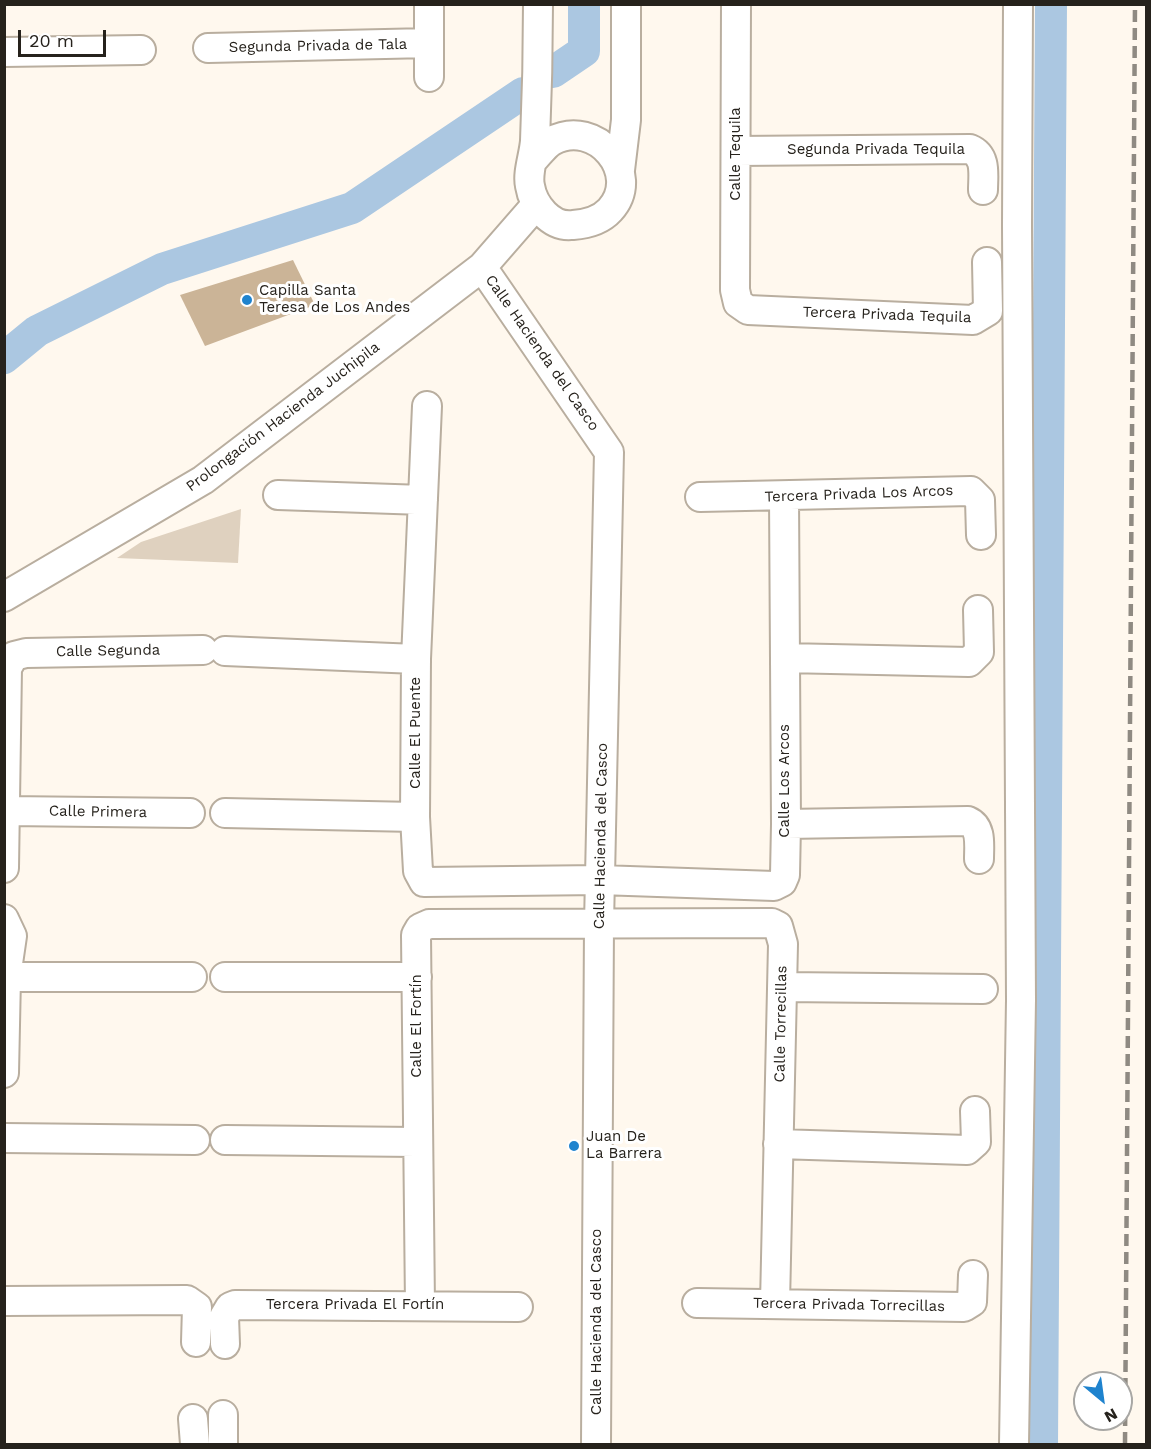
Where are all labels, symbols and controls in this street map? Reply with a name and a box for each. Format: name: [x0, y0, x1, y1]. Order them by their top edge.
scale bar: [21, 18, 110, 56]
text: 20 m: [29, 30, 74, 51]
street label: Segunda Privada de Tala: [229, 35, 407, 57]
street label: Calle Tequila: [727, 107, 745, 201]
street label: Segunda Privada Tequila: [787, 141, 965, 159]
street label: Calle Hacienda del Casco: [481, 272, 603, 434]
place label: Capilla Santa Teresa de Los Andes: [259, 282, 410, 317]
marker: Capilla Santa Teresa de Los Andes: [240, 293, 254, 307]
street label: Tercera Privada Tequila: [802, 303, 972, 327]
street label: Prolongación Hacienda Juchipila: [183, 338, 383, 496]
street label: Tercera Privada Los Arcos: [764, 482, 954, 506]
street label: Calle Segunda: [56, 641, 160, 661]
street label: Calle El Puente: [407, 677, 425, 789]
street label: Calle Los Arcos: [776, 724, 794, 838]
street label: Calle Hacienda del Casco: [590, 743, 612, 929]
street label: Calle Primera: [49, 802, 147, 822]
street label: Calle Torrecillas: [771, 965, 791, 1083]
street label: Calle El Fortín: [408, 974, 426, 1078]
place label: Juan De La Barrera: [586, 1128, 662, 1163]
marker: Juan De La Barrera: [567, 1139, 581, 1153]
street label: Calle Hacienda del Casco: [588, 1229, 606, 1415]
street label: Tercera Privada Torrecillas: [753, 1294, 945, 1316]
street label: Tercera Privada El Fortín: [266, 1296, 444, 1314]
north arrow: [1073, 1371, 1133, 1431]
text: N: [1101, 1404, 1121, 1427]

